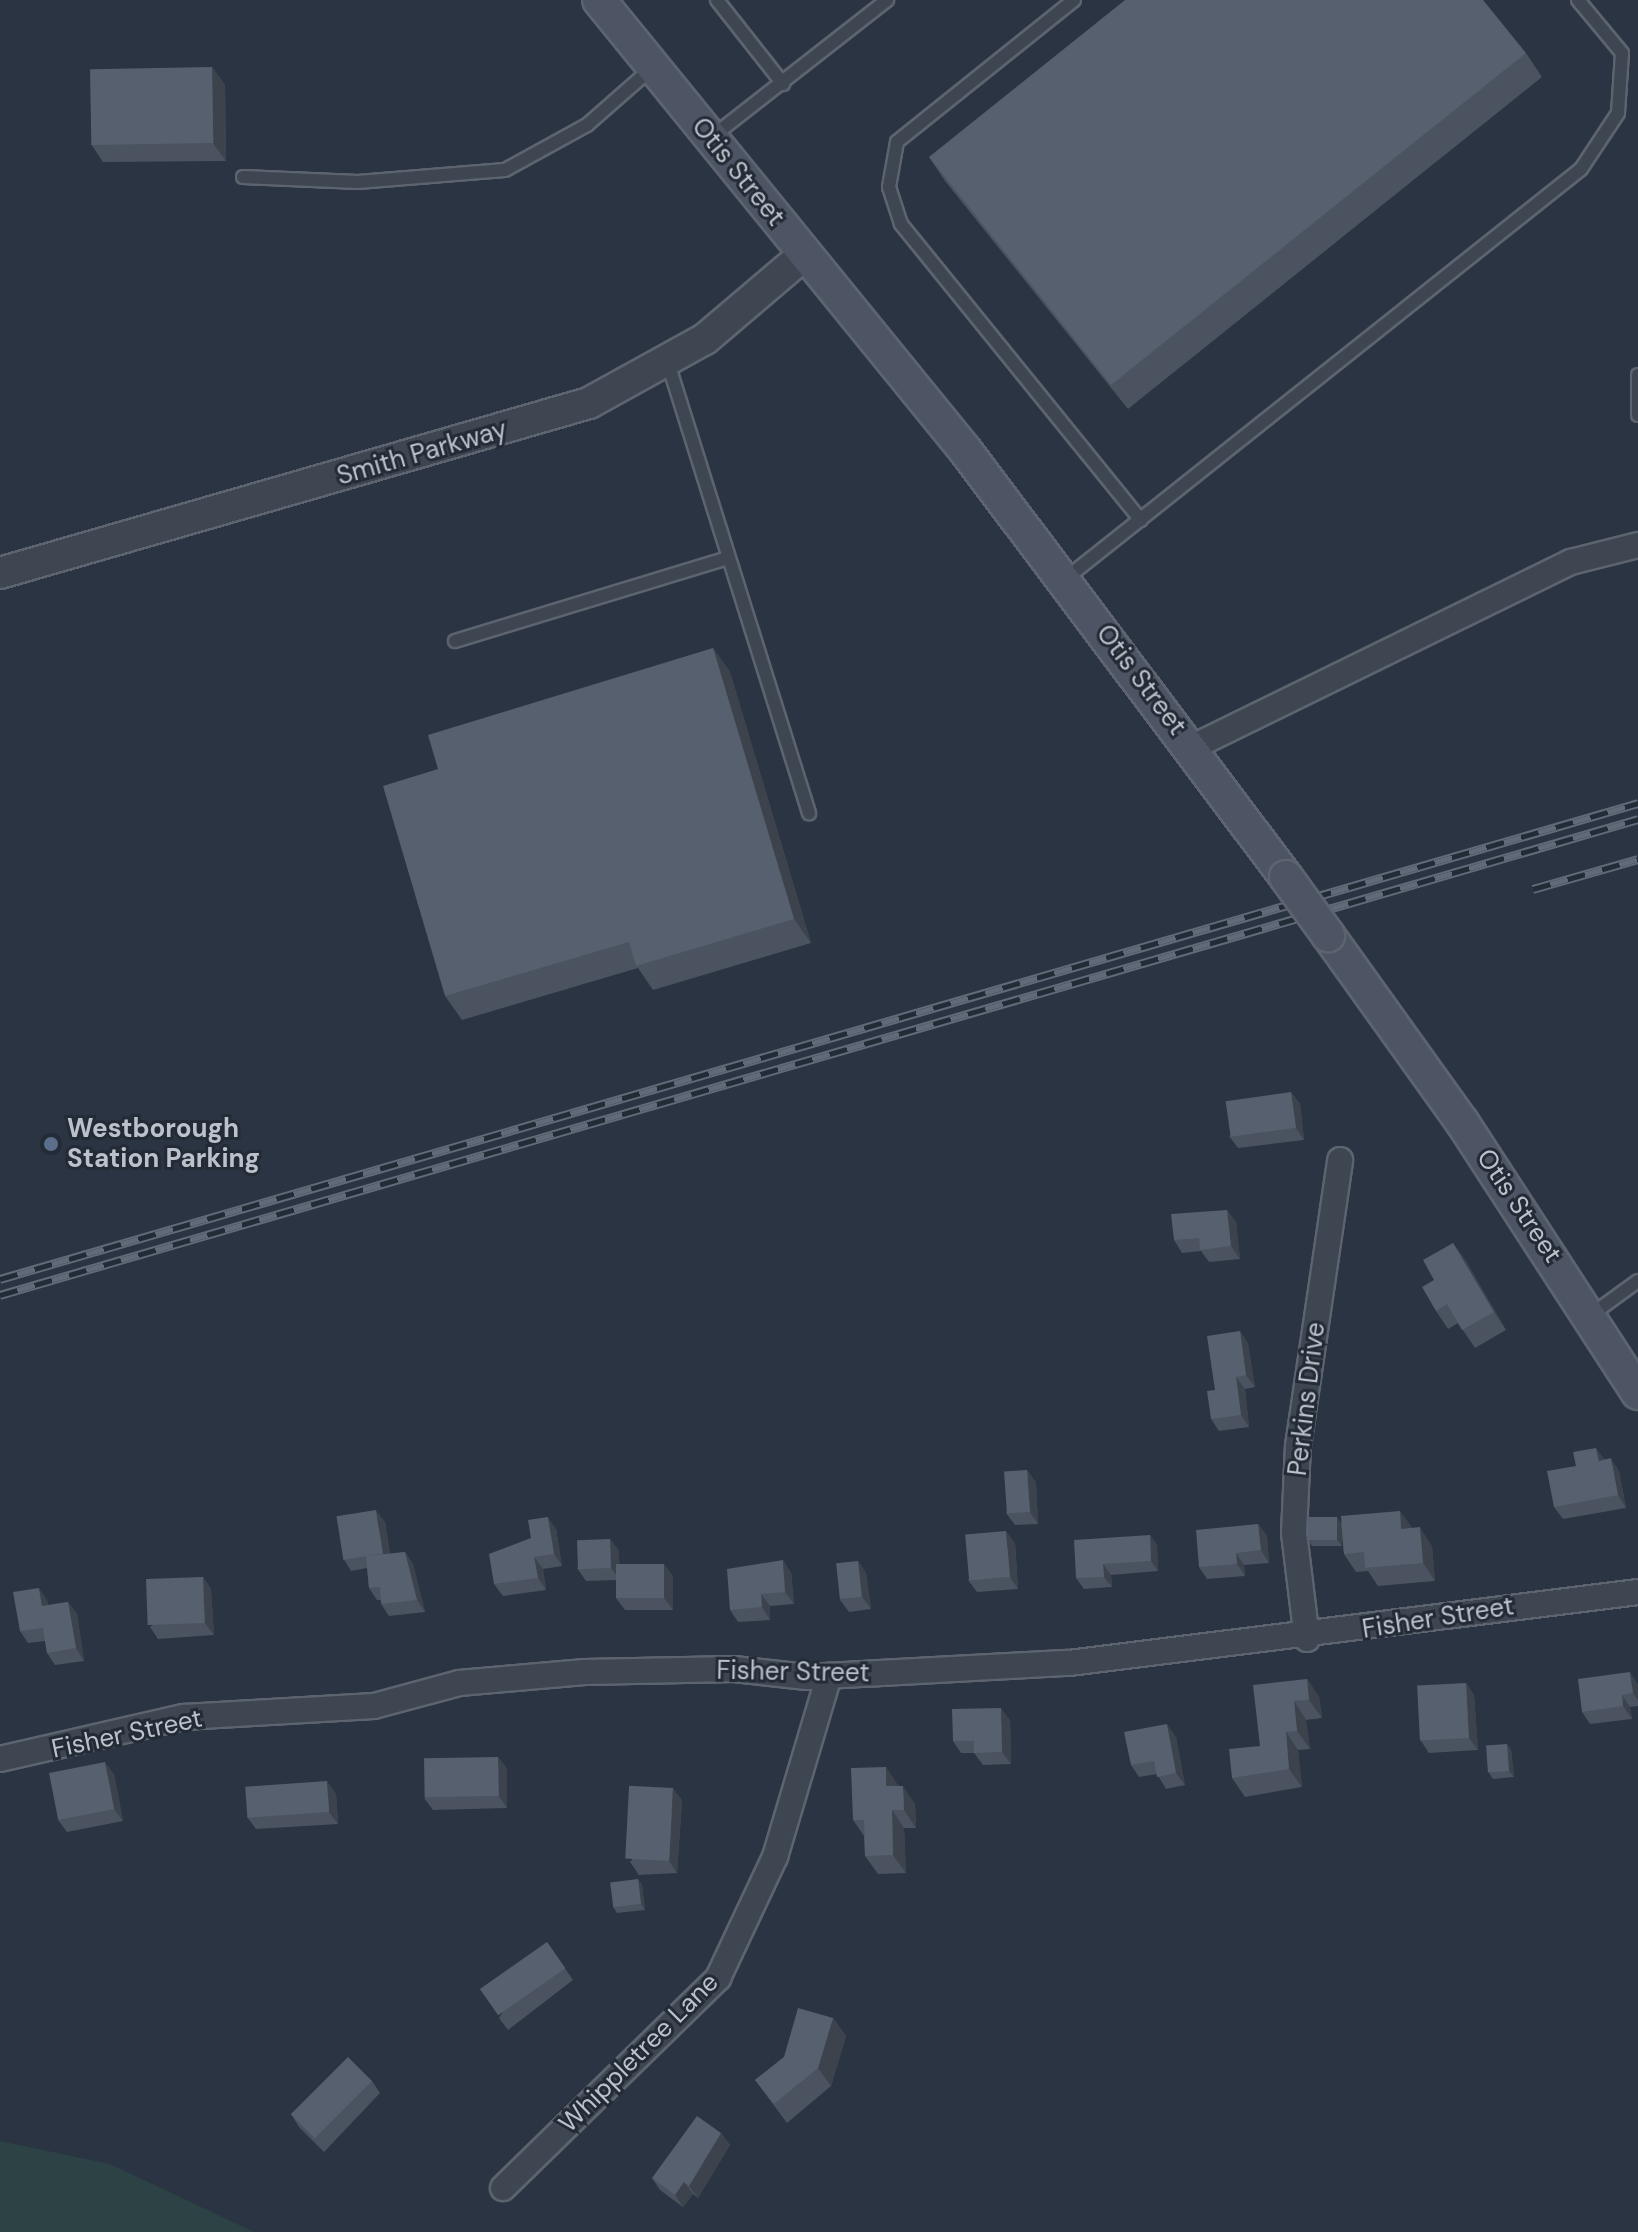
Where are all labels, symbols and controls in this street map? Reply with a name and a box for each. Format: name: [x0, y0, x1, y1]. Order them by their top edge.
street label: Otis Street: [685, 112, 791, 232]
street label: Smith Parkway: [333, 414, 511, 492]
street label: Otis Street: [1089, 619, 1193, 741]
place label: Westborough Station Parking: [67, 1113, 260, 1174]
marker: Westborough Station Parking: [42, 1135, 60, 1153]
street label: Otis Street: [1470, 1143, 1568, 1269]
street label: Perkins Drive: [1282, 1320, 1332, 1478]
street label: Fisher Street: [1360, 1591, 1516, 1645]
street label: Fisher Street: [716, 1655, 870, 1689]
street label: Fisher Street: [49, 1703, 205, 1765]
street label: Whippletree Lane: [553, 1967, 725, 2139]

